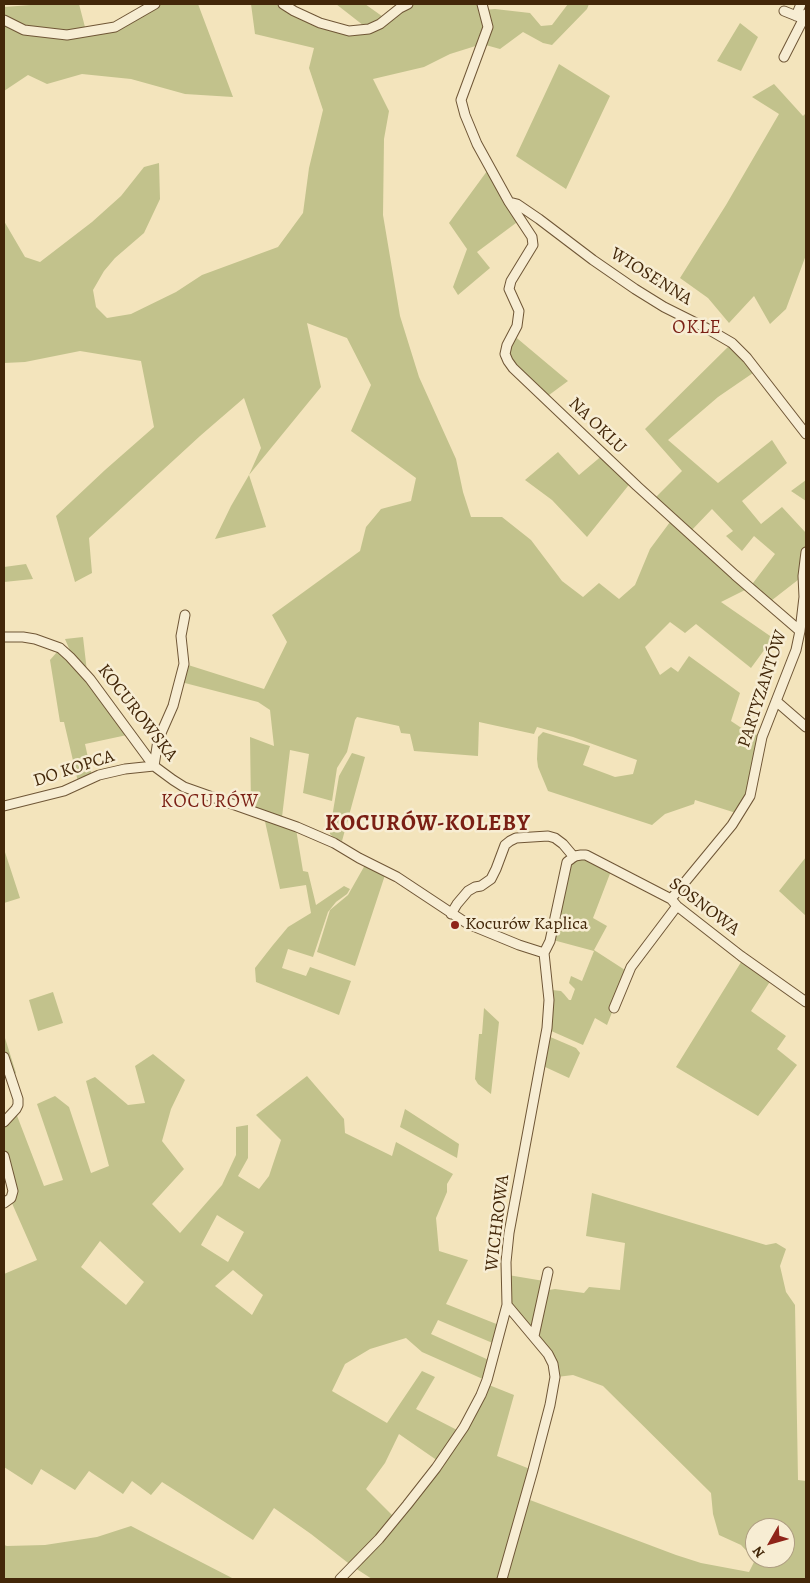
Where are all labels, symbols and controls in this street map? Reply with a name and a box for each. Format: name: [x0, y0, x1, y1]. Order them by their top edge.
street label: WIOSENNA: [606, 243, 696, 311]
district label: OKLE: [672, 317, 722, 339]
street label: NA OKLU: [564, 393, 630, 459]
street label: PARTYZANTÓW: [734, 628, 792, 750]
street label: KOCUROWSKA: [92, 660, 182, 766]
street label: DO KOPCA: [31, 746, 117, 792]
district label: KOCURÓW: [160, 791, 260, 813]
district label: KOCURÓW-KOLEBY: [323, 812, 533, 838]
street label: SOSNOWA: [664, 873, 744, 941]
place label: Kocurów Kaplica: [465, 914, 588, 936]
marker: Kocurów Kaplica: [449, 919, 461, 931]
street label: WICHROWA: [481, 1173, 515, 1273]
north arrow: [745, 1518, 795, 1568]
text: N: [748, 1542, 769, 1562]

